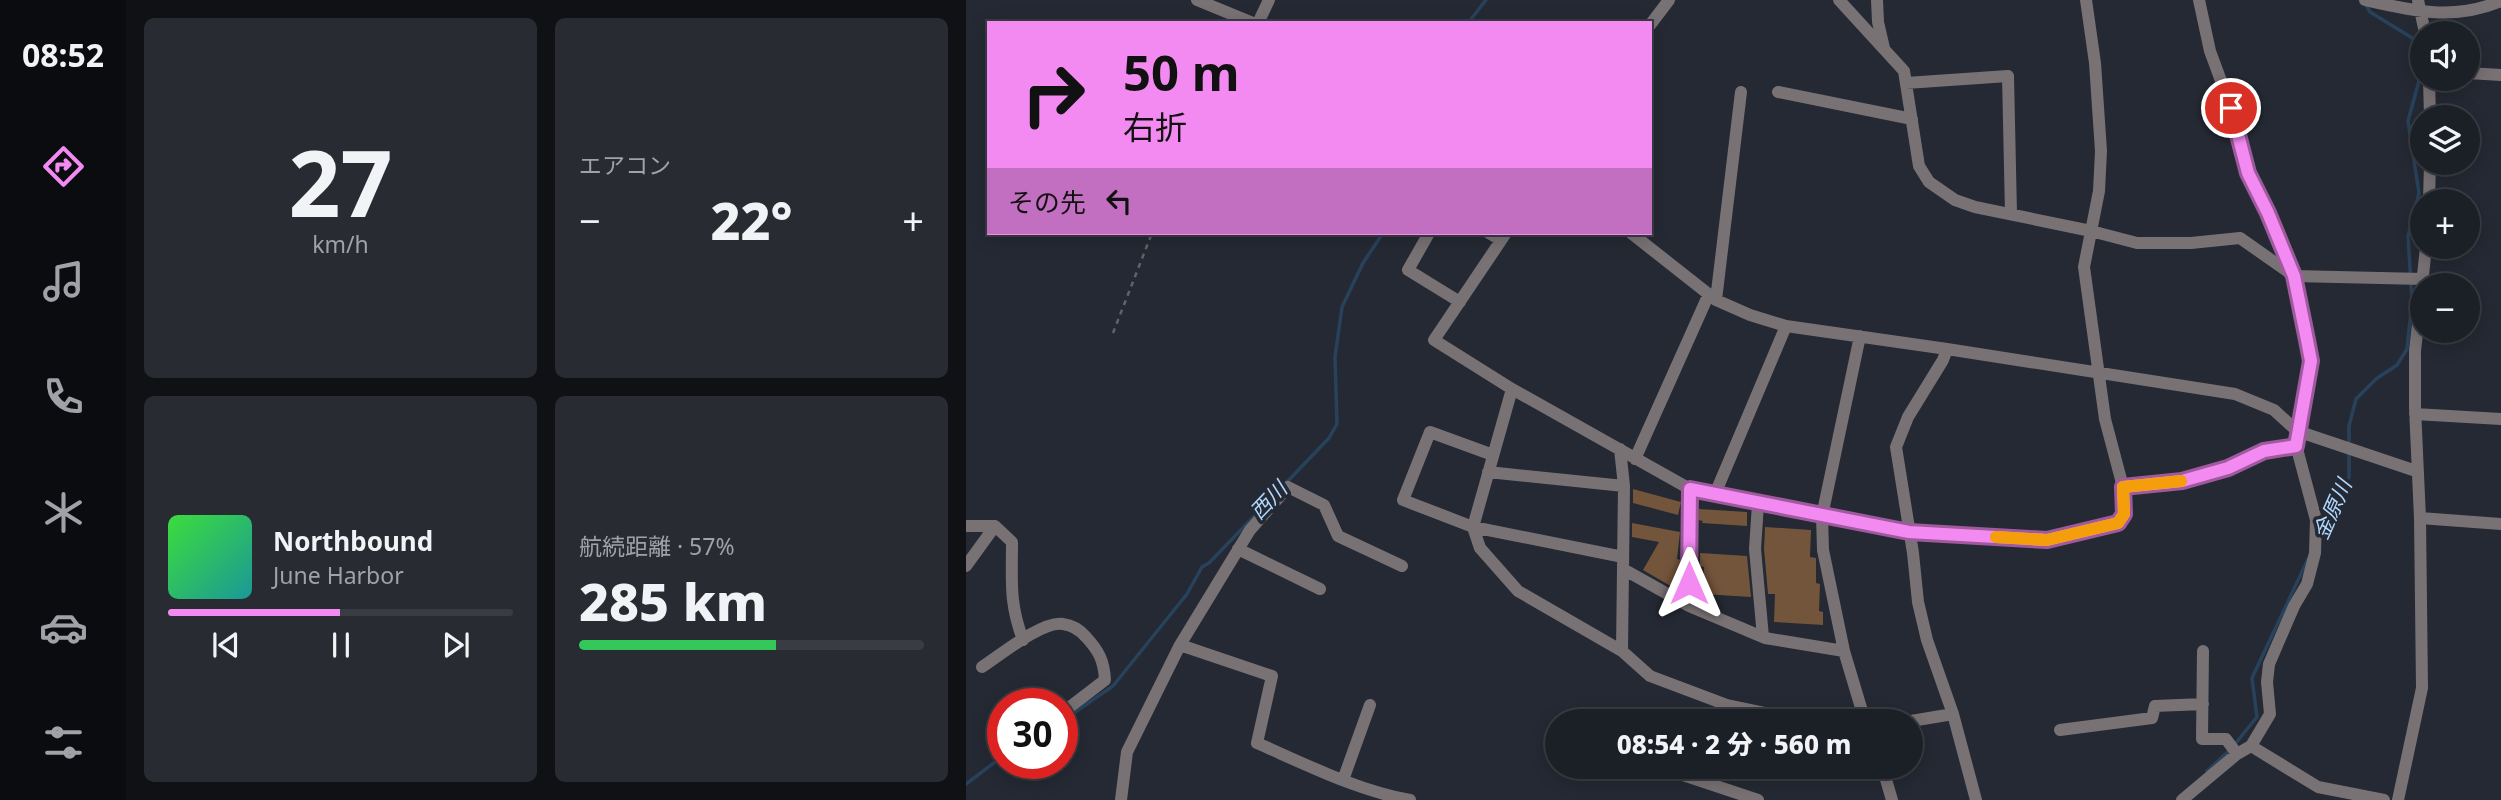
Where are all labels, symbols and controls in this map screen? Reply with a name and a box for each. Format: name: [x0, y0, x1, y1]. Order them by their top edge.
map controls: [2410, 21, 2480, 343]
button: sound: [2410, 21, 2480, 91]
text: 08:52: [22, 33, 104, 76]
text: 50 m: [1123, 39, 1240, 105]
icon: right: [1008, 49, 1099, 140]
pin: [2201, 78, 2261, 138]
icon: arrive: [2212, 89, 2250, 127]
text: 右折: [1123, 105, 1187, 148]
button: layers: [2410, 105, 2480, 175]
text: 27: [288, 120, 393, 244]
icon: directions: [39, 142, 88, 191]
text: エアコン: [579, 149, 671, 181]
icon: left: [1100, 182, 1138, 220]
text: 22°: [710, 184, 793, 255]
text: その先: [1008, 184, 1086, 220]
button: +: [2410, 189, 2480, 259]
text: −: [579, 194, 601, 246]
text: +: [902, 194, 924, 246]
text: km/h: [312, 228, 369, 260]
icon: music: [39, 257, 88, 306]
button: −: [2410, 273, 2480, 343]
icon: phone: [39, 372, 88, 421]
water label: 金原川: [2306, 473, 2358, 543]
water label: 西川: [1243, 474, 1294, 525]
icon: climate: [39, 488, 88, 537]
text: Northbound: [273, 523, 433, 559]
text: 航続距離 · 57%: [579, 530, 735, 562]
position arrow: [1652, 546, 1726, 620]
text: June Harbor: [273, 559, 404, 591]
text: 285 km: [579, 565, 767, 636]
icon: car: [39, 603, 88, 652]
icon: previous: [207, 626, 245, 664]
icon: pause: [322, 626, 360, 664]
icon: next: [437, 626, 475, 664]
speed limit sign: 30: [987, 688, 1078, 779]
icon: filters: [39, 718, 88, 767]
text: 08:54 · 2 分 · 560 m: [1617, 726, 1851, 762]

